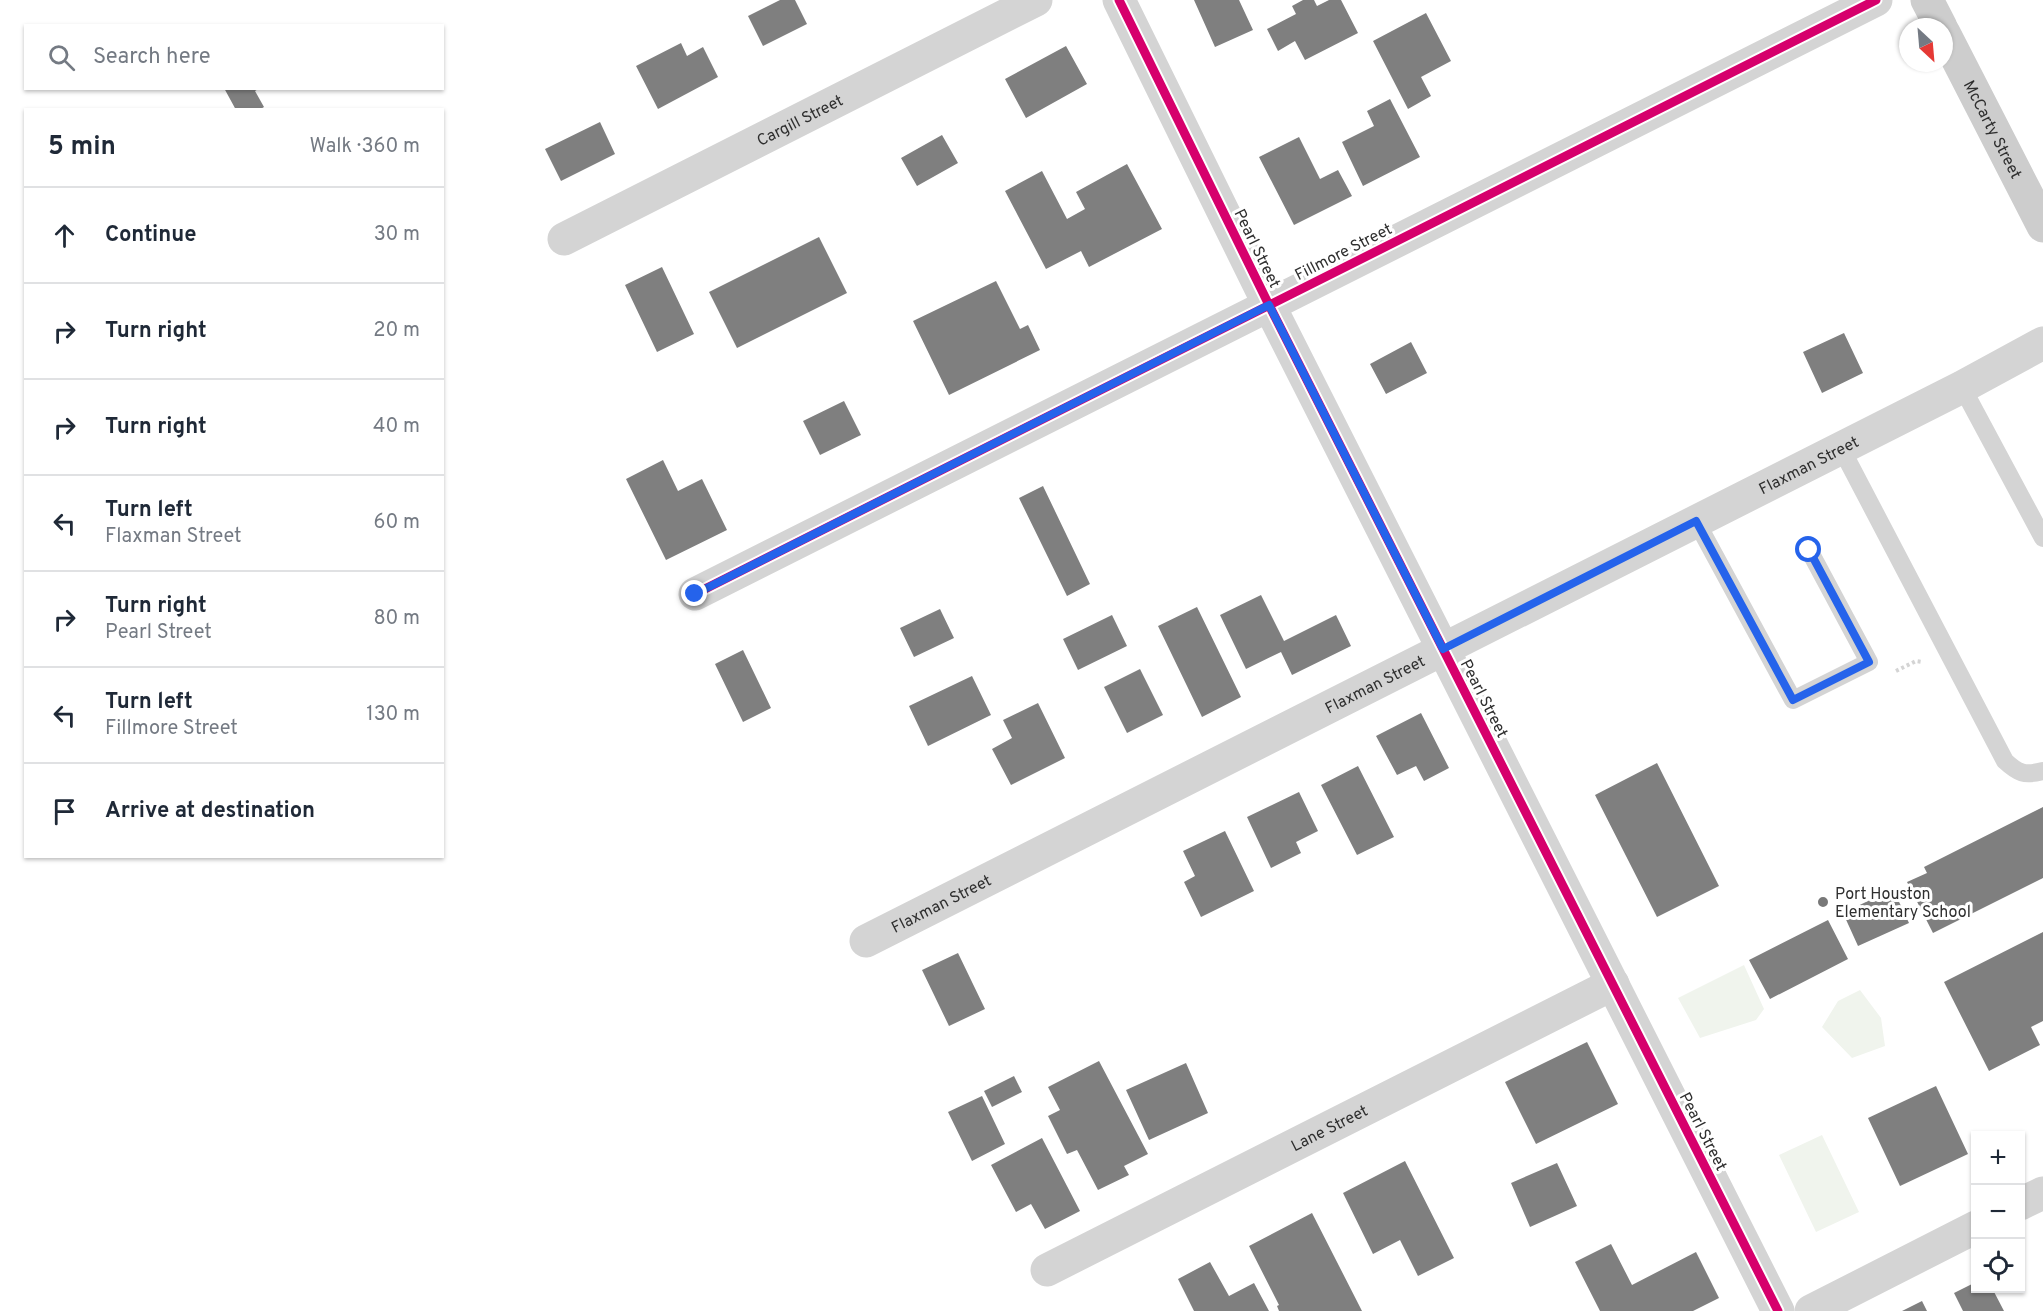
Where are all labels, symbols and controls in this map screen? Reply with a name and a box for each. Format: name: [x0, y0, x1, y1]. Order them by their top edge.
north arrow: [1899, 18, 1953, 72]
search box: [24, 24, 444, 90]
icon: search: [45, 41, 78, 74]
text: Search here: [93, 44, 211, 71]
street label: McCarty Street: [1958, 77, 2025, 183]
street label: Cargill Street: [754, 91, 847, 152]
text: 5 min: [48, 131, 116, 164]
text: Walk · 360 m: [309, 134, 420, 160]
street label: Pearl Street: [1228, 206, 1284, 292]
icon: ahead: [48, 219, 81, 252]
street label: Fillmore Street: [1292, 220, 1396, 286]
text: Continue: [105, 222, 196, 249]
text: 30 m: [374, 222, 420, 248]
icon: right: [48, 315, 81, 348]
text: Turn right: [105, 318, 207, 345]
text: 20 m: [373, 318, 420, 344]
icon: right: [48, 411, 81, 444]
text: Turn right: [105, 414, 207, 441]
text: 40 m: [373, 414, 420, 440]
street label: Flaxman Street: [1756, 433, 1863, 500]
text: Turn left: [105, 497, 193, 524]
icon: left: [48, 507, 81, 540]
text: 60 m: [374, 510, 420, 536]
text: Flaxman Street: [105, 524, 242, 550]
route start: [1795, 536, 1821, 562]
route end: [681, 580, 707, 606]
text: Turn right: [105, 593, 207, 620]
icon: right: [48, 603, 81, 636]
text: 80 m: [374, 606, 420, 632]
text: Pearl Street: [105, 620, 212, 646]
street label: Flaxman Street: [1322, 652, 1429, 719]
street label: Pearl Street: [1455, 656, 1512, 742]
text: Turn left: [105, 689, 193, 716]
icon: left: [48, 699, 81, 732]
text: 130 m: [366, 702, 420, 728]
text: Fillmore Street: [105, 716, 238, 742]
icon: arrive: [48, 795, 81, 828]
text: Arrive at destination: [105, 798, 315, 825]
street label: Flaxman Street: [889, 871, 995, 938]
place label: Port Houston Elementary School: [1835, 885, 1971, 923]
marker: Port Houston Elementary School: [1816, 895, 1830, 909]
street label: Pearl Street: [1674, 1089, 1731, 1175]
street label: Lane Street: [1288, 1102, 1372, 1157]
map controls: [1971, 1131, 2025, 1293]
button: +: [1971, 1131, 2025, 1185]
button: −: [1971, 1185, 2025, 1239]
button: locate: [1971, 1239, 2025, 1293]

